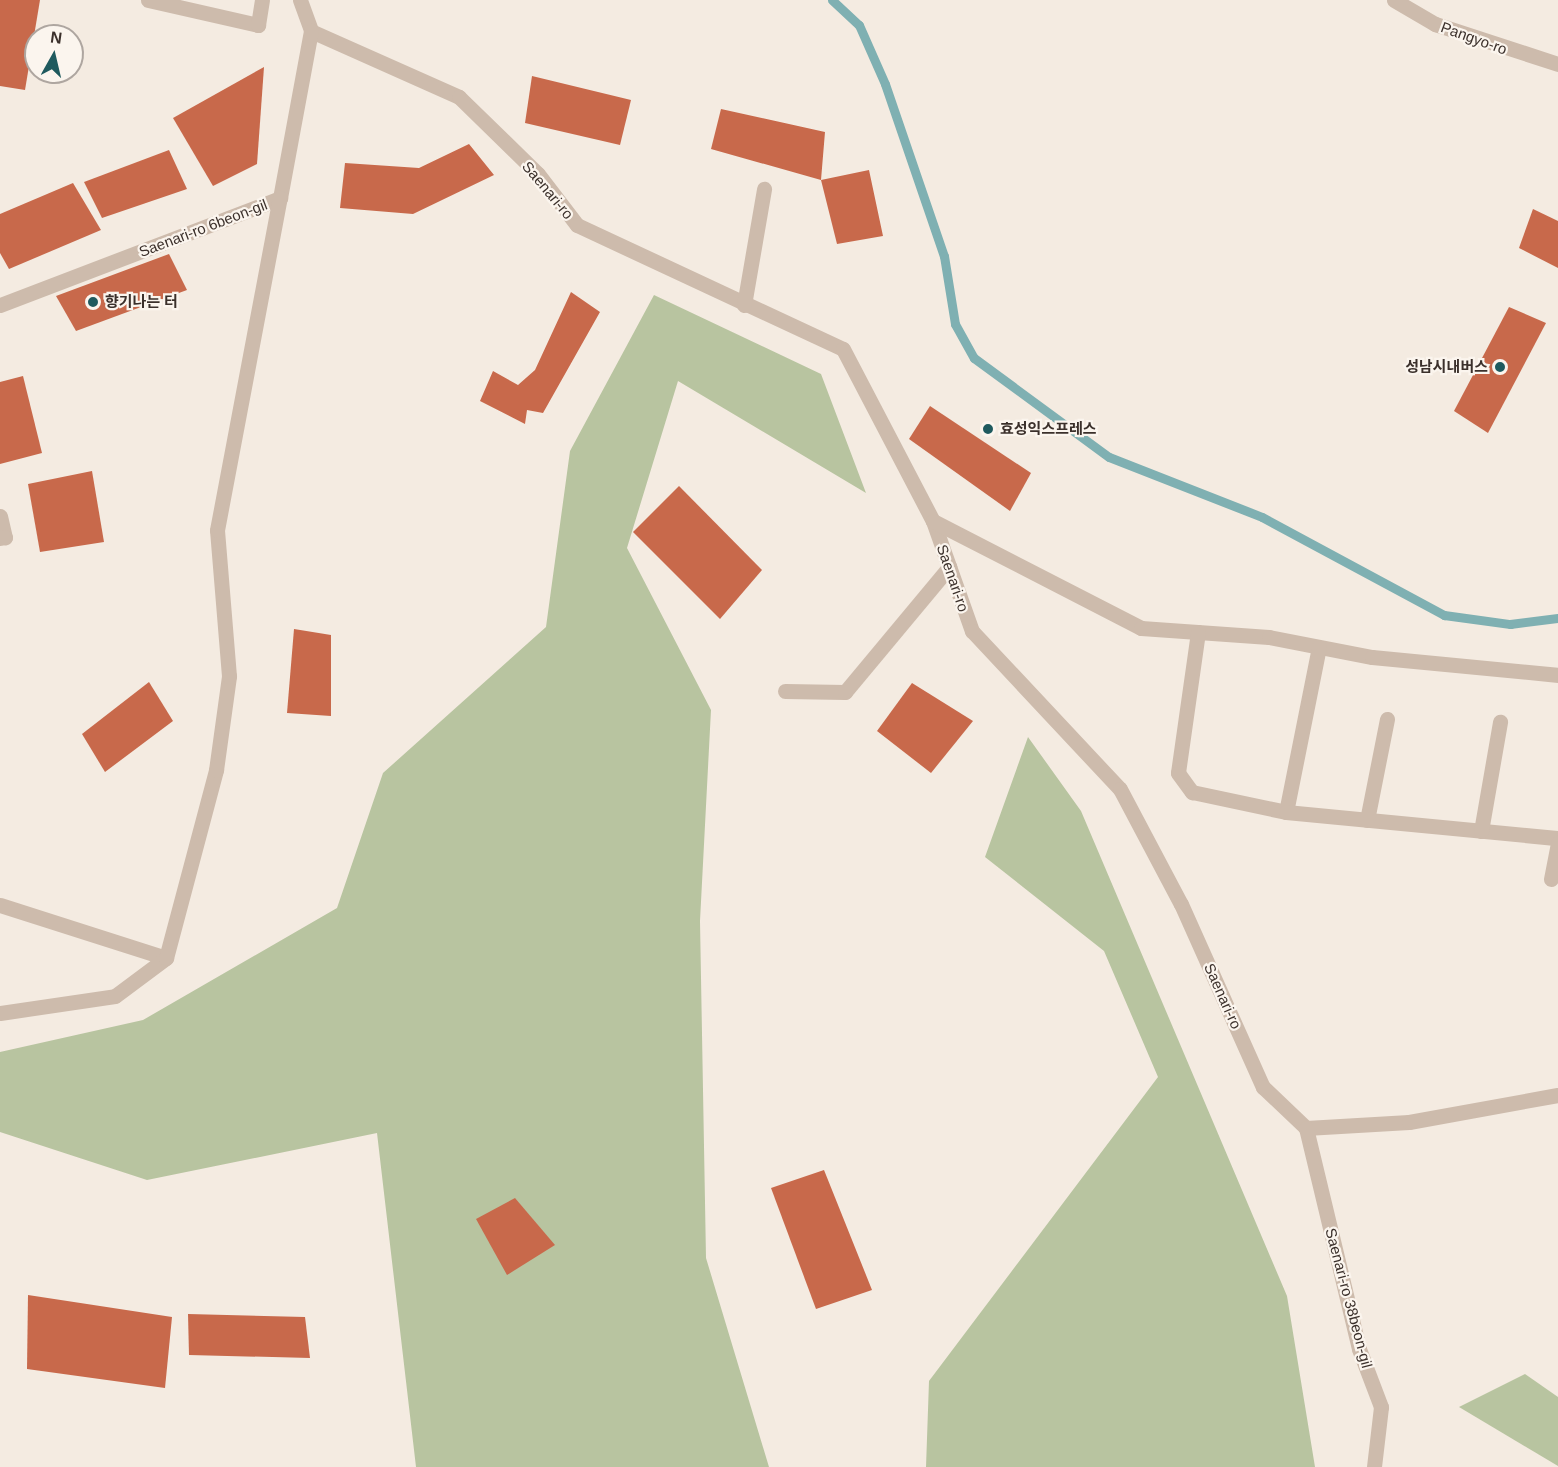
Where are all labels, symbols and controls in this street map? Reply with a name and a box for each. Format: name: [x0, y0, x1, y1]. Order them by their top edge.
street label: Pangyo-ro: [1438, 18, 1510, 58]
north arrow: [24, 24, 84, 84]
text: N: [49, 28, 63, 47]
street label: Saenari-ro: [519, 157, 577, 223]
street label: Saenari-ro 6beon-gil: [136, 195, 270, 261]
place label: 향기나는 터: [105, 293, 178, 311]
marker: 향기나는 터: [86, 295, 100, 309]
place label: 성남시내버스: [1405, 358, 1488, 376]
marker: 성남시내버스: [1493, 360, 1507, 374]
place label: 효성익스프레스: [1000, 420, 1097, 438]
marker: 효성익스프레스: [981, 422, 995, 436]
street label: Saenari-ro: [933, 542, 973, 614]
street label: Saenari-ro: [1201, 960, 1245, 1032]
street label: Saenari-ro 38beon-gil: [1322, 1226, 1376, 1370]

